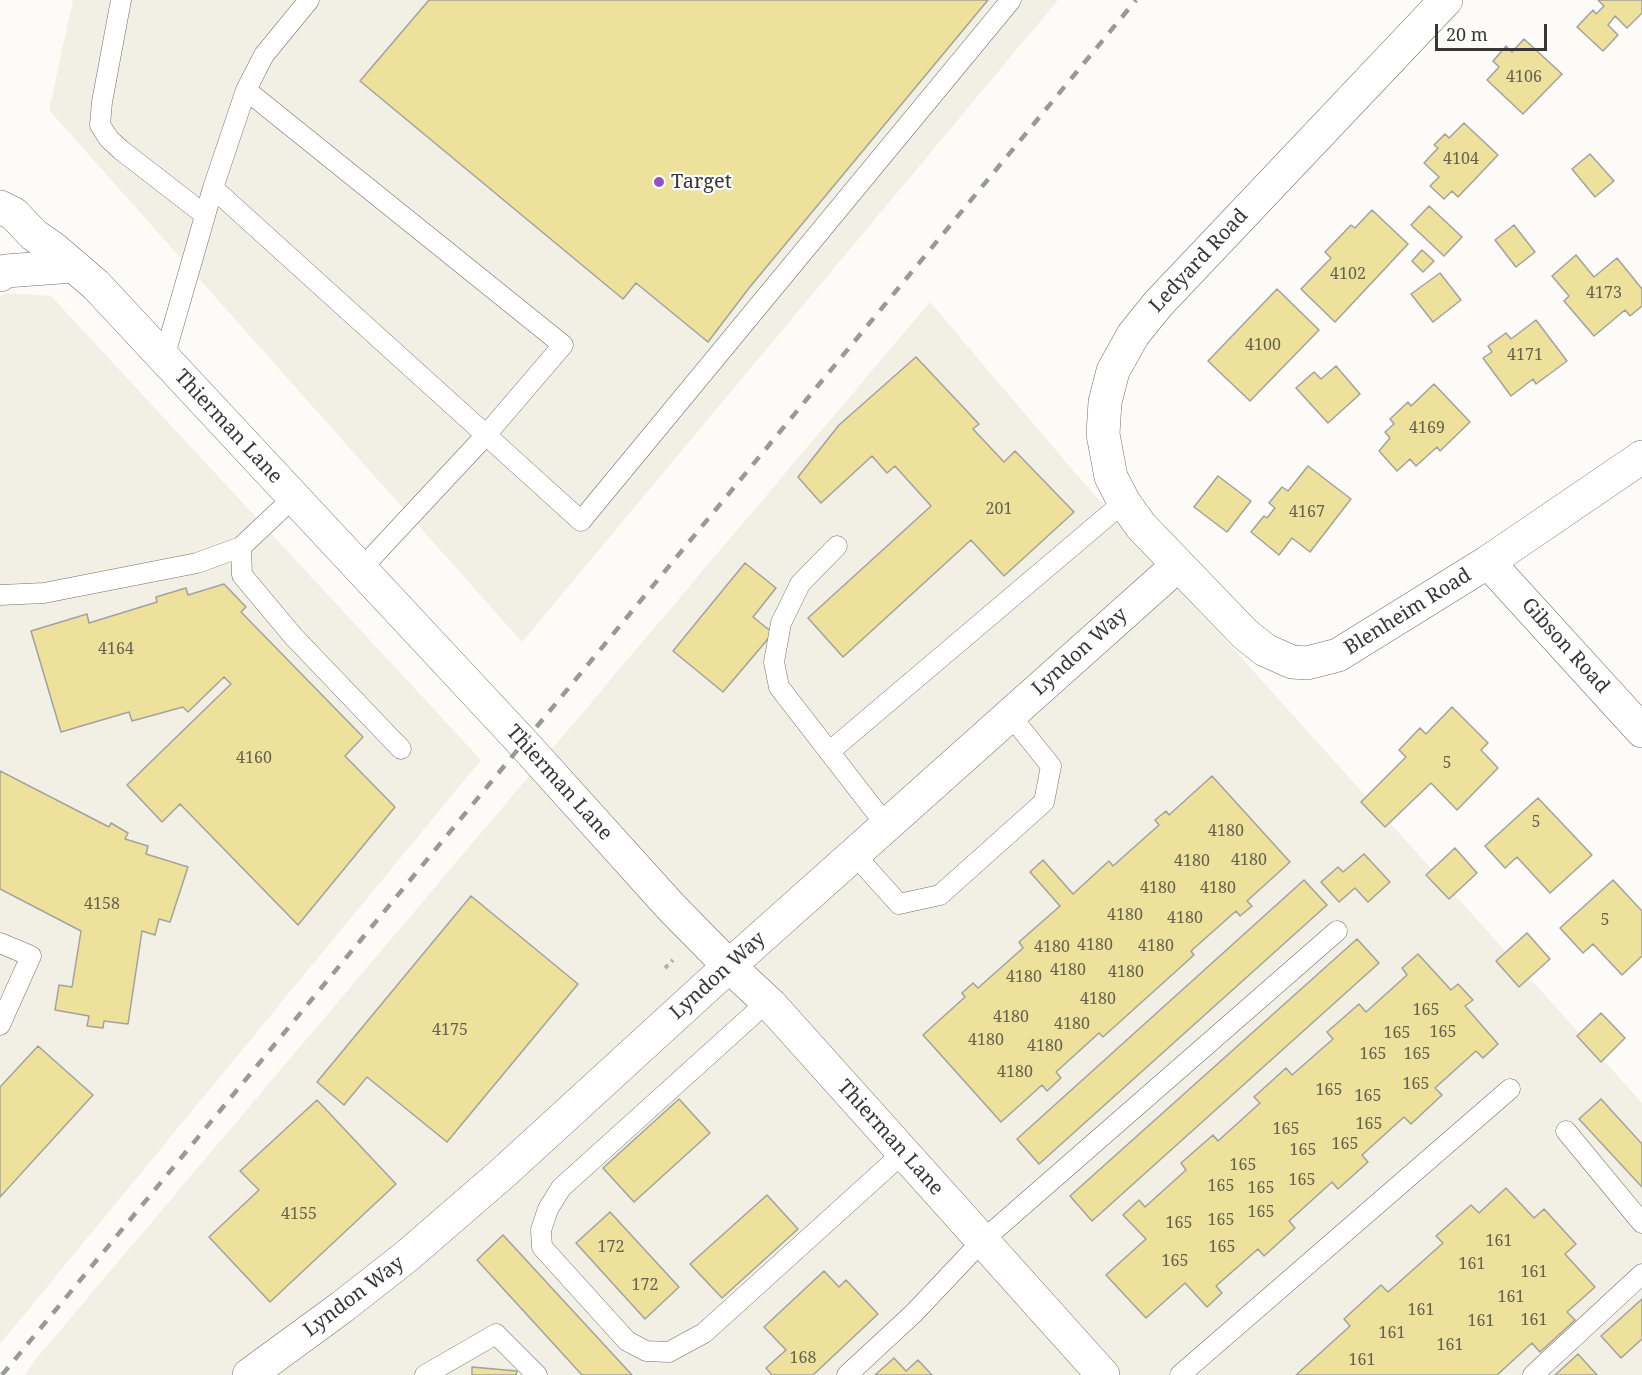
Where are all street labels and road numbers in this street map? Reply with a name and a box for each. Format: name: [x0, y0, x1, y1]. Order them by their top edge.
street label: Ledyard Road: [1145, 204, 1253, 318]
street label: Thierman Lane: [169, 365, 287, 489]
street label: Blenheim Road: [1340, 563, 1476, 661]
street label: Gibson Road: [1516, 593, 1614, 699]
street label: Lyndon Way: [1028, 603, 1132, 701]
street label: Thierman Lane: [501, 720, 617, 846]
street label: Lyndon Way: [666, 927, 770, 1025]
street label: Thierman Lane: [832, 1075, 948, 1201]
street label: Lyndon Way: [299, 1251, 409, 1343]

